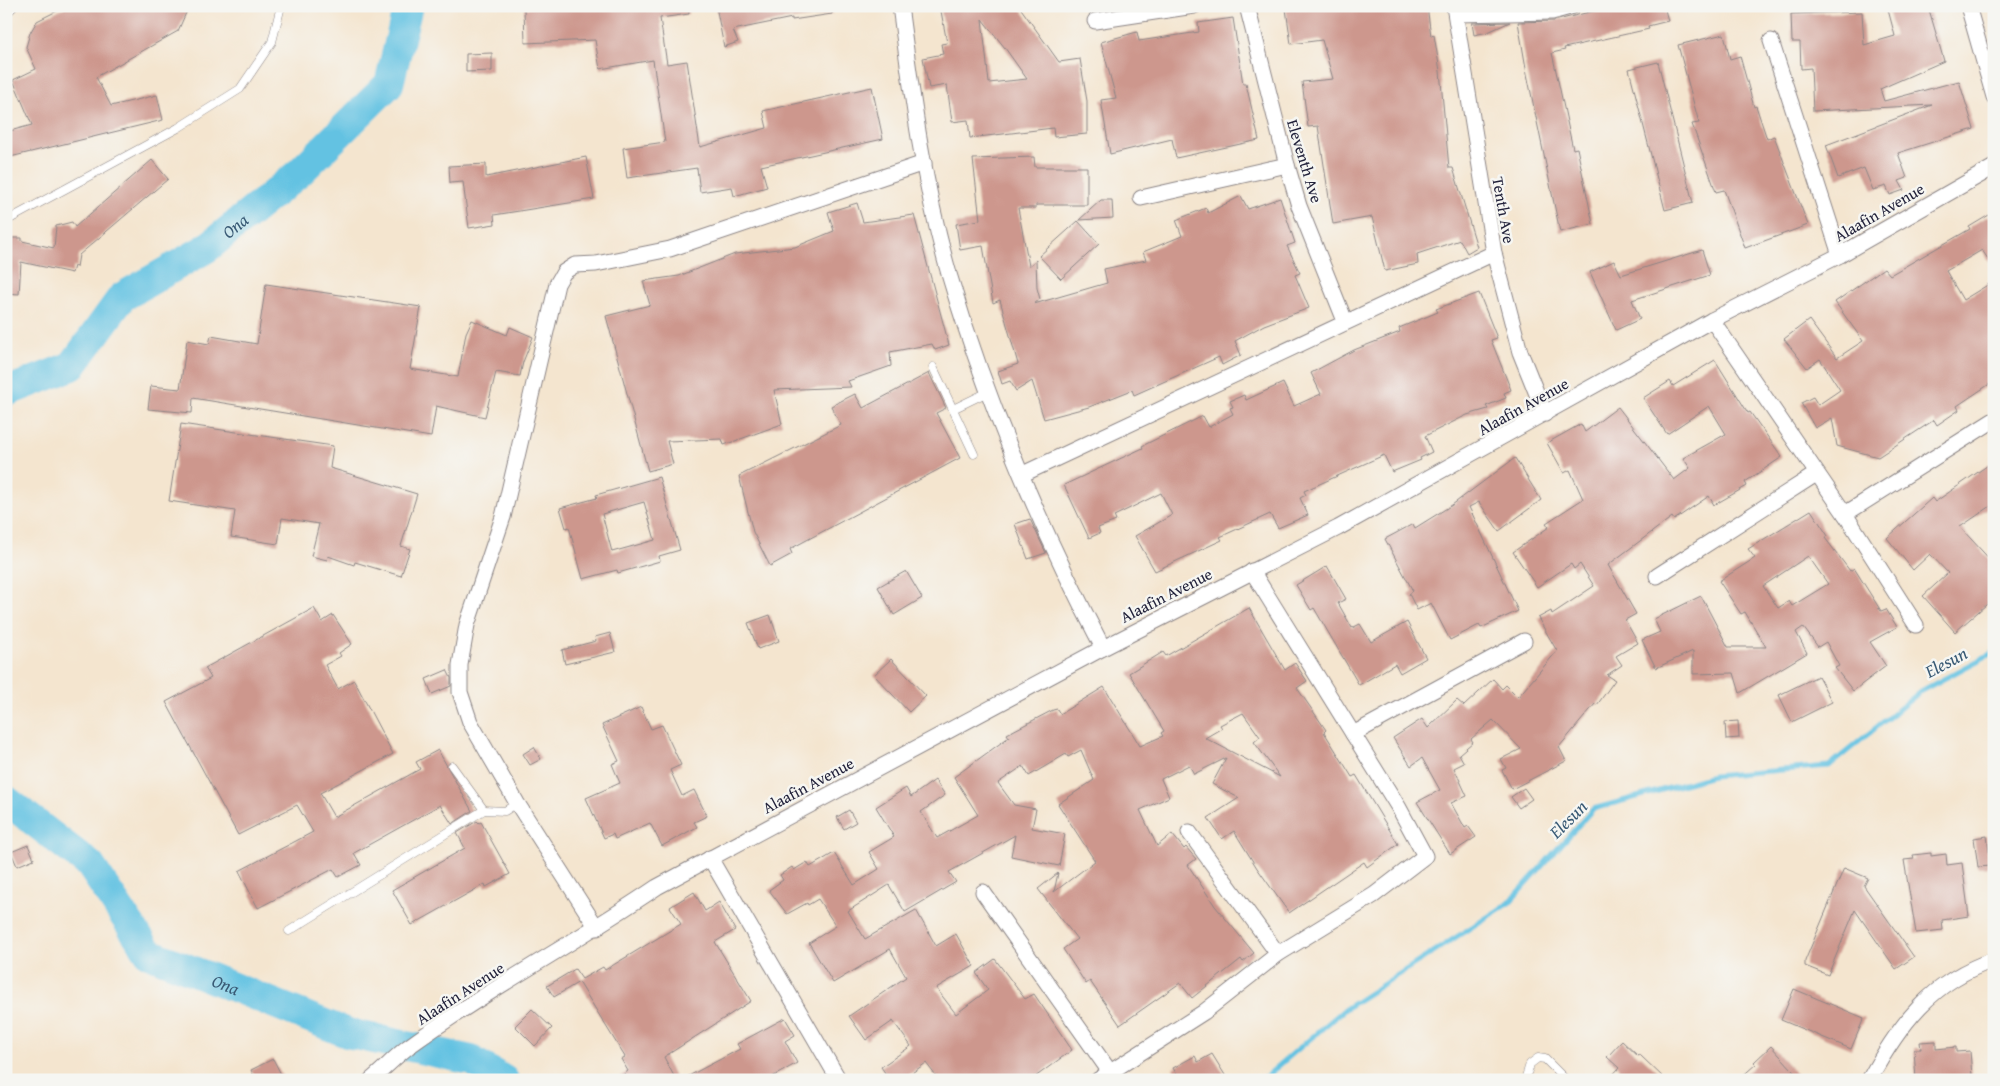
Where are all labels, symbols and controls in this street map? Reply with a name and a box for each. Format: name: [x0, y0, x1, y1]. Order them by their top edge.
street label: Eleventh Ave: [1281, 116, 1329, 206]
street label: Tenth Ave: [1486, 175, 1522, 245]
street label: Alaafin Avenue: [1829, 176, 1929, 248]
water label: Ona: [216, 206, 254, 245]
street label: Alaafin Avenue: [1473, 371, 1573, 441]
street label: Alaafin Avenue: [1116, 561, 1216, 629]
water label: Elesun: [1919, 640, 1972, 685]
street label: Alaafin Avenue: [758, 751, 858, 819]
water label: Elesun: [1542, 794, 1593, 845]
street label: Alaafin Avenue: [411, 956, 509, 1030]
water label: Ona: [208, 966, 244, 1002]

